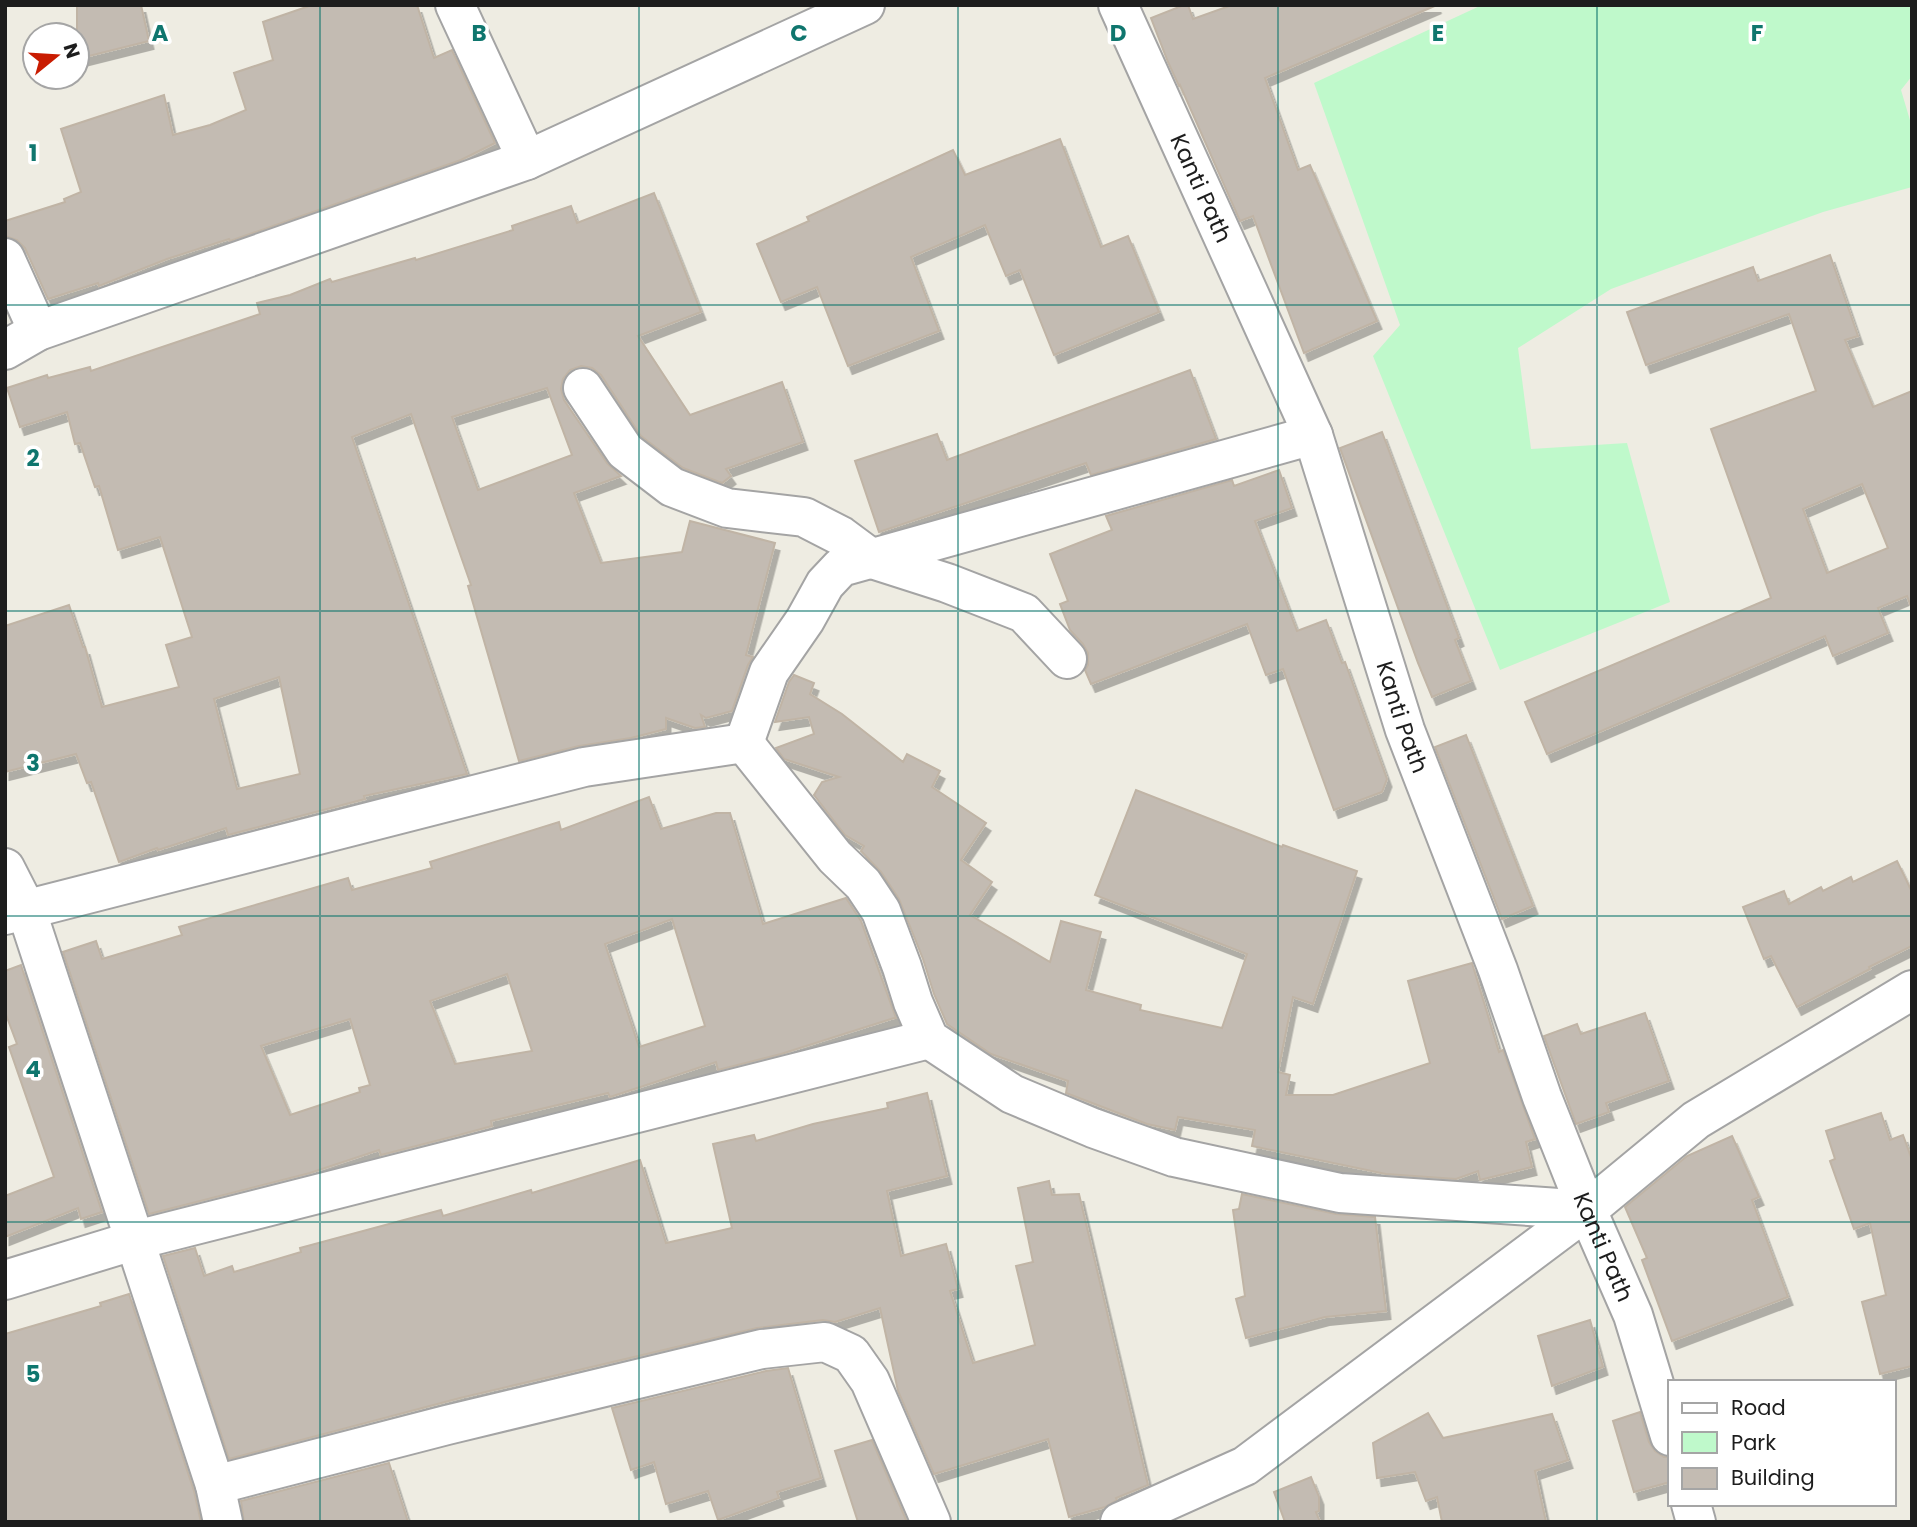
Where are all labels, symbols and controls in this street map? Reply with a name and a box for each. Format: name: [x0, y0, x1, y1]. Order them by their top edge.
text: A: [152, 17, 169, 49]
text: B: [471, 17, 487, 49]
text: C: [790, 17, 808, 49]
text: D: [1110, 17, 1126, 49]
text: E: [1432, 17, 1444, 49]
text: F: [1751, 17, 1763, 49]
north arrow: [21, 21, 91, 91]
text: N: [57, 40, 87, 62]
street label: Kanti Path: [1162, 128, 1240, 248]
text: 1: [29, 137, 37, 169]
text: 2: [26, 442, 40, 474]
street label: Kanti Path: [1368, 657, 1436, 778]
text: 3: [26, 747, 40, 779]
text: 4: [25, 1053, 41, 1085]
street label: Kanti Path: [1566, 1188, 1641, 1307]
text: 5: [26, 1358, 40, 1390]
legend: [1668, 1380, 1896, 1506]
text: Road: [1731, 1393, 1786, 1422]
text: Park: [1731, 1428, 1776, 1457]
text: Building: [1731, 1463, 1815, 1492]

